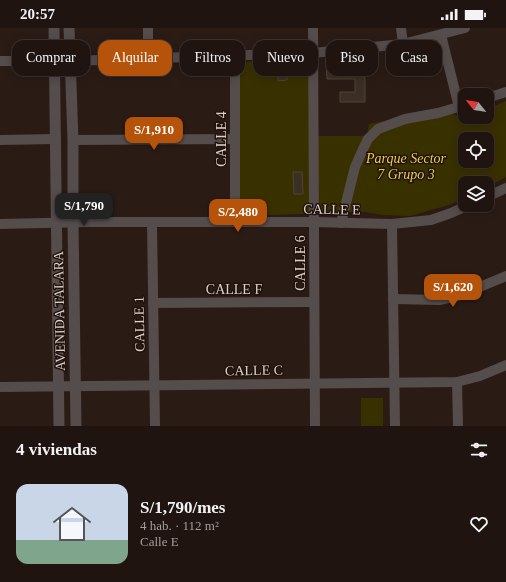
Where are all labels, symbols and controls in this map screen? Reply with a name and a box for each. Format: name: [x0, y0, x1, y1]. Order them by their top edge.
text: 20:57: [20, 6, 55, 22]
chip: Comprar: [12, 40, 90, 76]
chip: Alquilar: [98, 40, 172, 76]
chip: Filtros: [180, 40, 245, 76]
chip: Nuevo: [253, 40, 318, 76]
chip: Piso: [326, 40, 378, 76]
chip: Casa: [386, 40, 442, 76]
north arrow: [458, 88, 494, 124]
map controls: [458, 88, 494, 212]
street label: CALLE 4: [214, 111, 229, 167]
pin: S/1,910: [117, 117, 191, 151]
text: S/1,910: [134, 122, 174, 137]
button: locate: [458, 132, 494, 168]
park label: Parque Sector 7 Grupo 3: [365, 151, 447, 182]
button: layers: [458, 176, 494, 212]
pin: S/1,790: [47, 193, 121, 227]
text: S/1,790: [64, 198, 104, 213]
pin: S/2,480: [201, 199, 275, 233]
street label: CALLE E: [303, 202, 361, 217]
text: S/2,480: [218, 204, 258, 219]
street label: CALLE 6: [293, 235, 308, 291]
street label: AVENIDA TALARA: [51, 250, 68, 371]
pin: S/1,620: [416, 274, 490, 308]
text: S/1,620: [433, 279, 473, 294]
street label: CALLE F: [206, 282, 262, 297]
street label: CALLE 1: [132, 296, 147, 352]
street label: CALLE C: [225, 362, 283, 379]
icon: filters: [468, 439, 490, 461]
text: 4 viviendas: [16, 440, 97, 459]
text: S/1,790/mes: [140, 498, 225, 517]
icon: home: [48, 500, 96, 548]
icon: heart: [468, 513, 490, 535]
text: 4 hab. · 112 m²: [140, 518, 219, 533]
text: Calle E: [140, 534, 179, 549]

